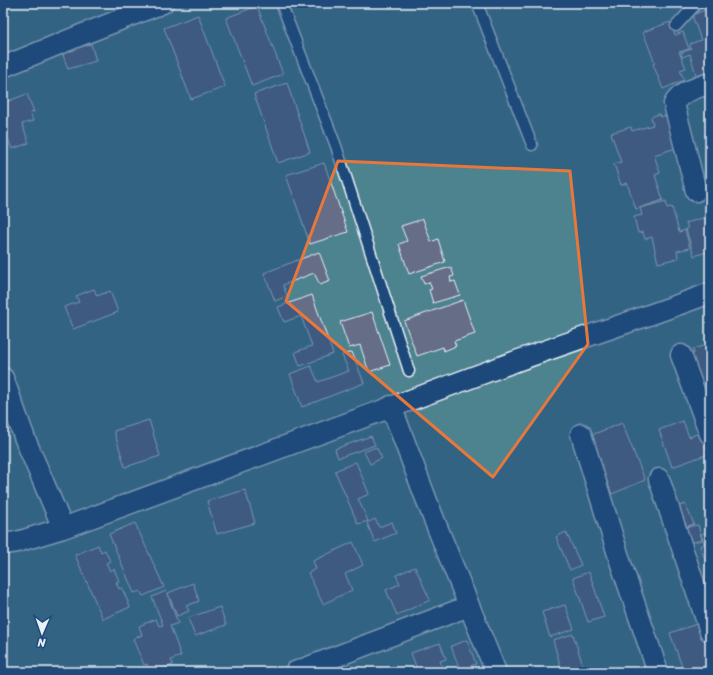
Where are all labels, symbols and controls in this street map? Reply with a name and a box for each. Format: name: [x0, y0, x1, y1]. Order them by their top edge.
north arrow: [22, 613, 62, 653]
text: N: [37, 633, 47, 652]

